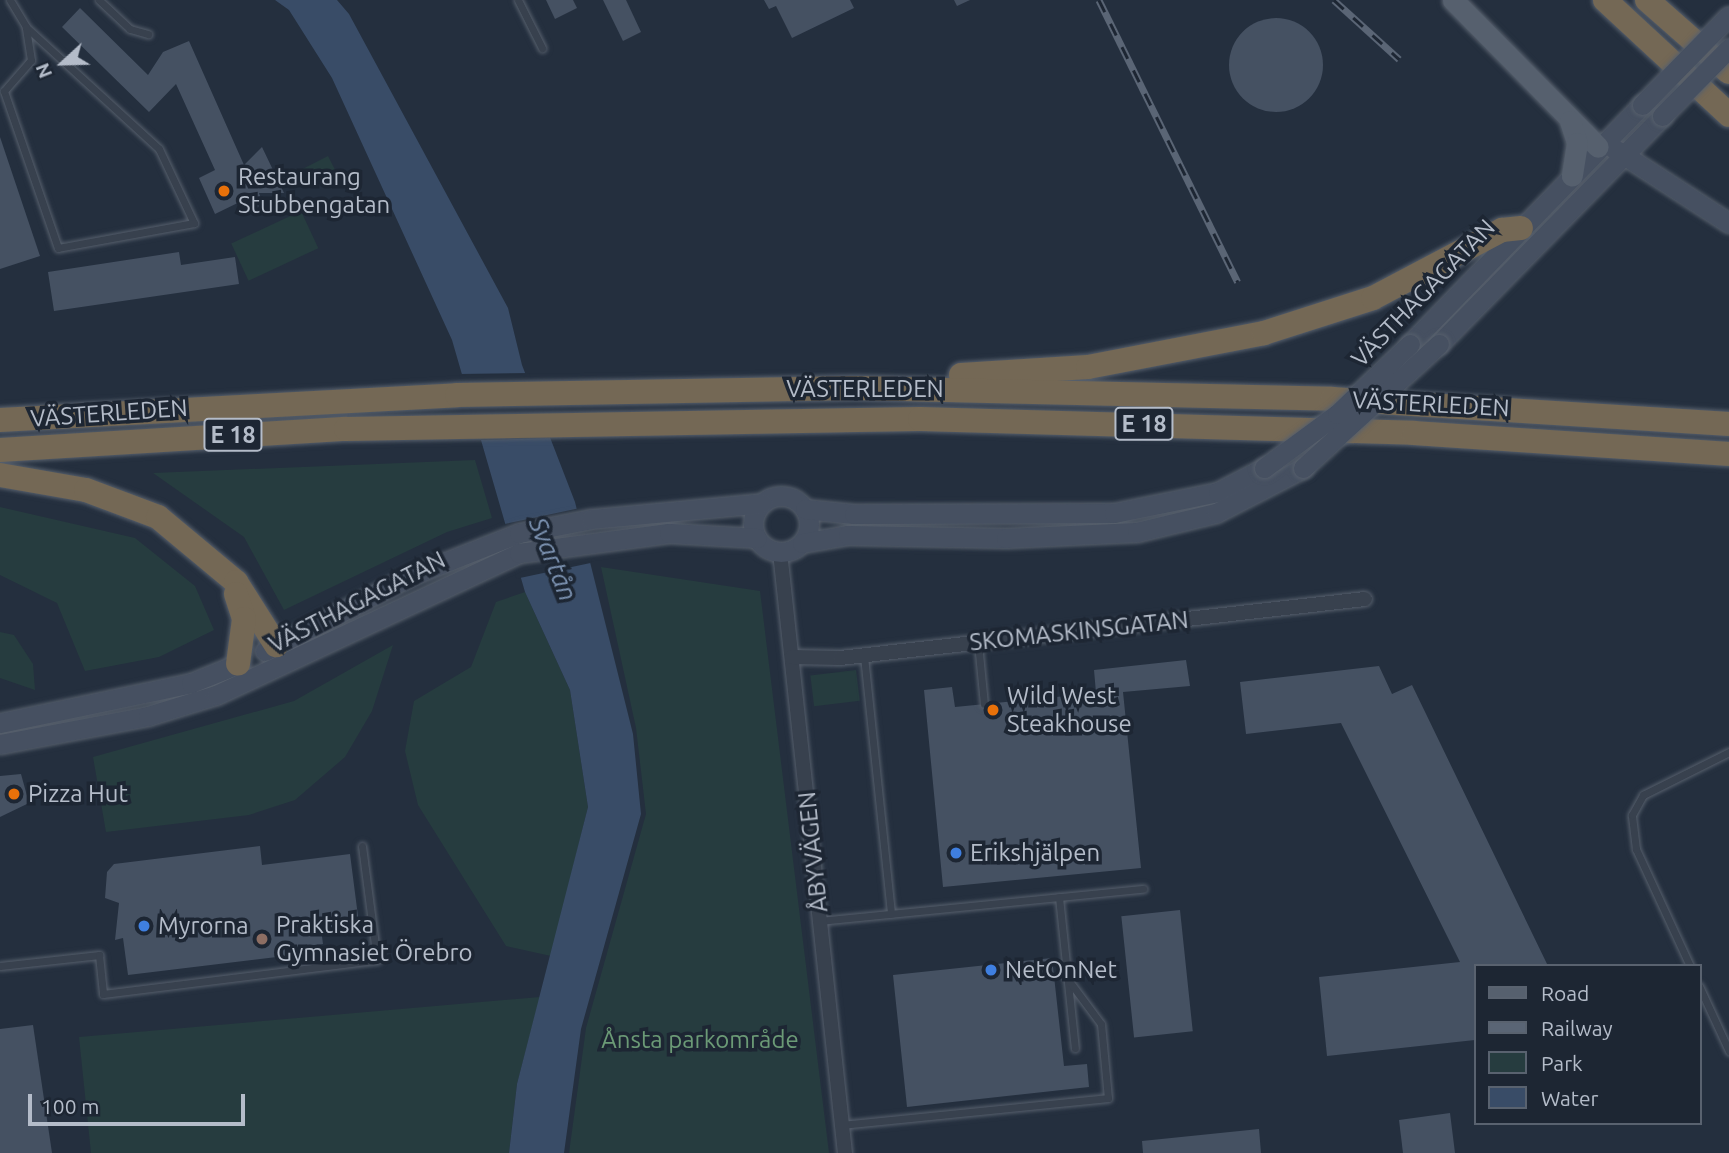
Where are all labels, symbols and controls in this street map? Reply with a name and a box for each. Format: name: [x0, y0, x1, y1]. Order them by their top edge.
north arrow: [28, 28, 98, 98]
text: N: [31, 60, 56, 82]
place label: Restaurang Stubbengatan: [238, 163, 390, 219]
marker: Restaurang Stubbengatan: [216, 183, 232, 199]
street label: VÄSTHAGAGATAN: [1345, 213, 1501, 373]
street label: VÄSTERLEDEN: [786, 375, 944, 403]
street label: VÄSTERLEDEN: [1352, 385, 1510, 423]
street label: VÄSTERLEDEN: [29, 393, 189, 433]
road number: E 18: [1114, 404, 1174, 444]
road number: E 18: [203, 416, 263, 454]
water label: Svartån: [522, 513, 584, 605]
street label: VÄSTHAGAGATAN: [264, 545, 450, 659]
street label: SKOMASKINSGATAN: [968, 605, 1190, 657]
place label: Wild West Steakhouse: [1007, 682, 1132, 738]
marker: Wild West Steakhouse: [985, 702, 1001, 718]
place label: Pizza Hut: [28, 780, 128, 808]
marker: Pizza Hut: [6, 786, 22, 802]
street label: ÅBYVÄGEN: [792, 790, 834, 914]
place label: Erikshjälpen: [970, 839, 1100, 867]
marker: Erikshjälpen: [948, 845, 964, 861]
place label: Praktiska Gymnasiet Örebro: [276, 911, 473, 967]
place label: Myrorna: [158, 912, 249, 940]
marker: Myrorna: [136, 918, 152, 934]
marker: Praktiska Gymnasiet Örebro: [254, 931, 270, 947]
place label: NetOnNet: [1005, 956, 1117, 984]
marker: NetOnNet: [983, 962, 999, 978]
legend: [1474, 964, 1701, 1125]
text: Road: [1541, 981, 1589, 1005]
text: Railway: [1541, 1016, 1613, 1040]
park label: Ånsta parkområde: [601, 1026, 799, 1054]
text: Park: [1541, 1051, 1583, 1075]
scale bar: [32, 1080, 248, 1124]
text: Water: [1541, 1086, 1599, 1110]
text: 100 m: [41, 1094, 99, 1118]

